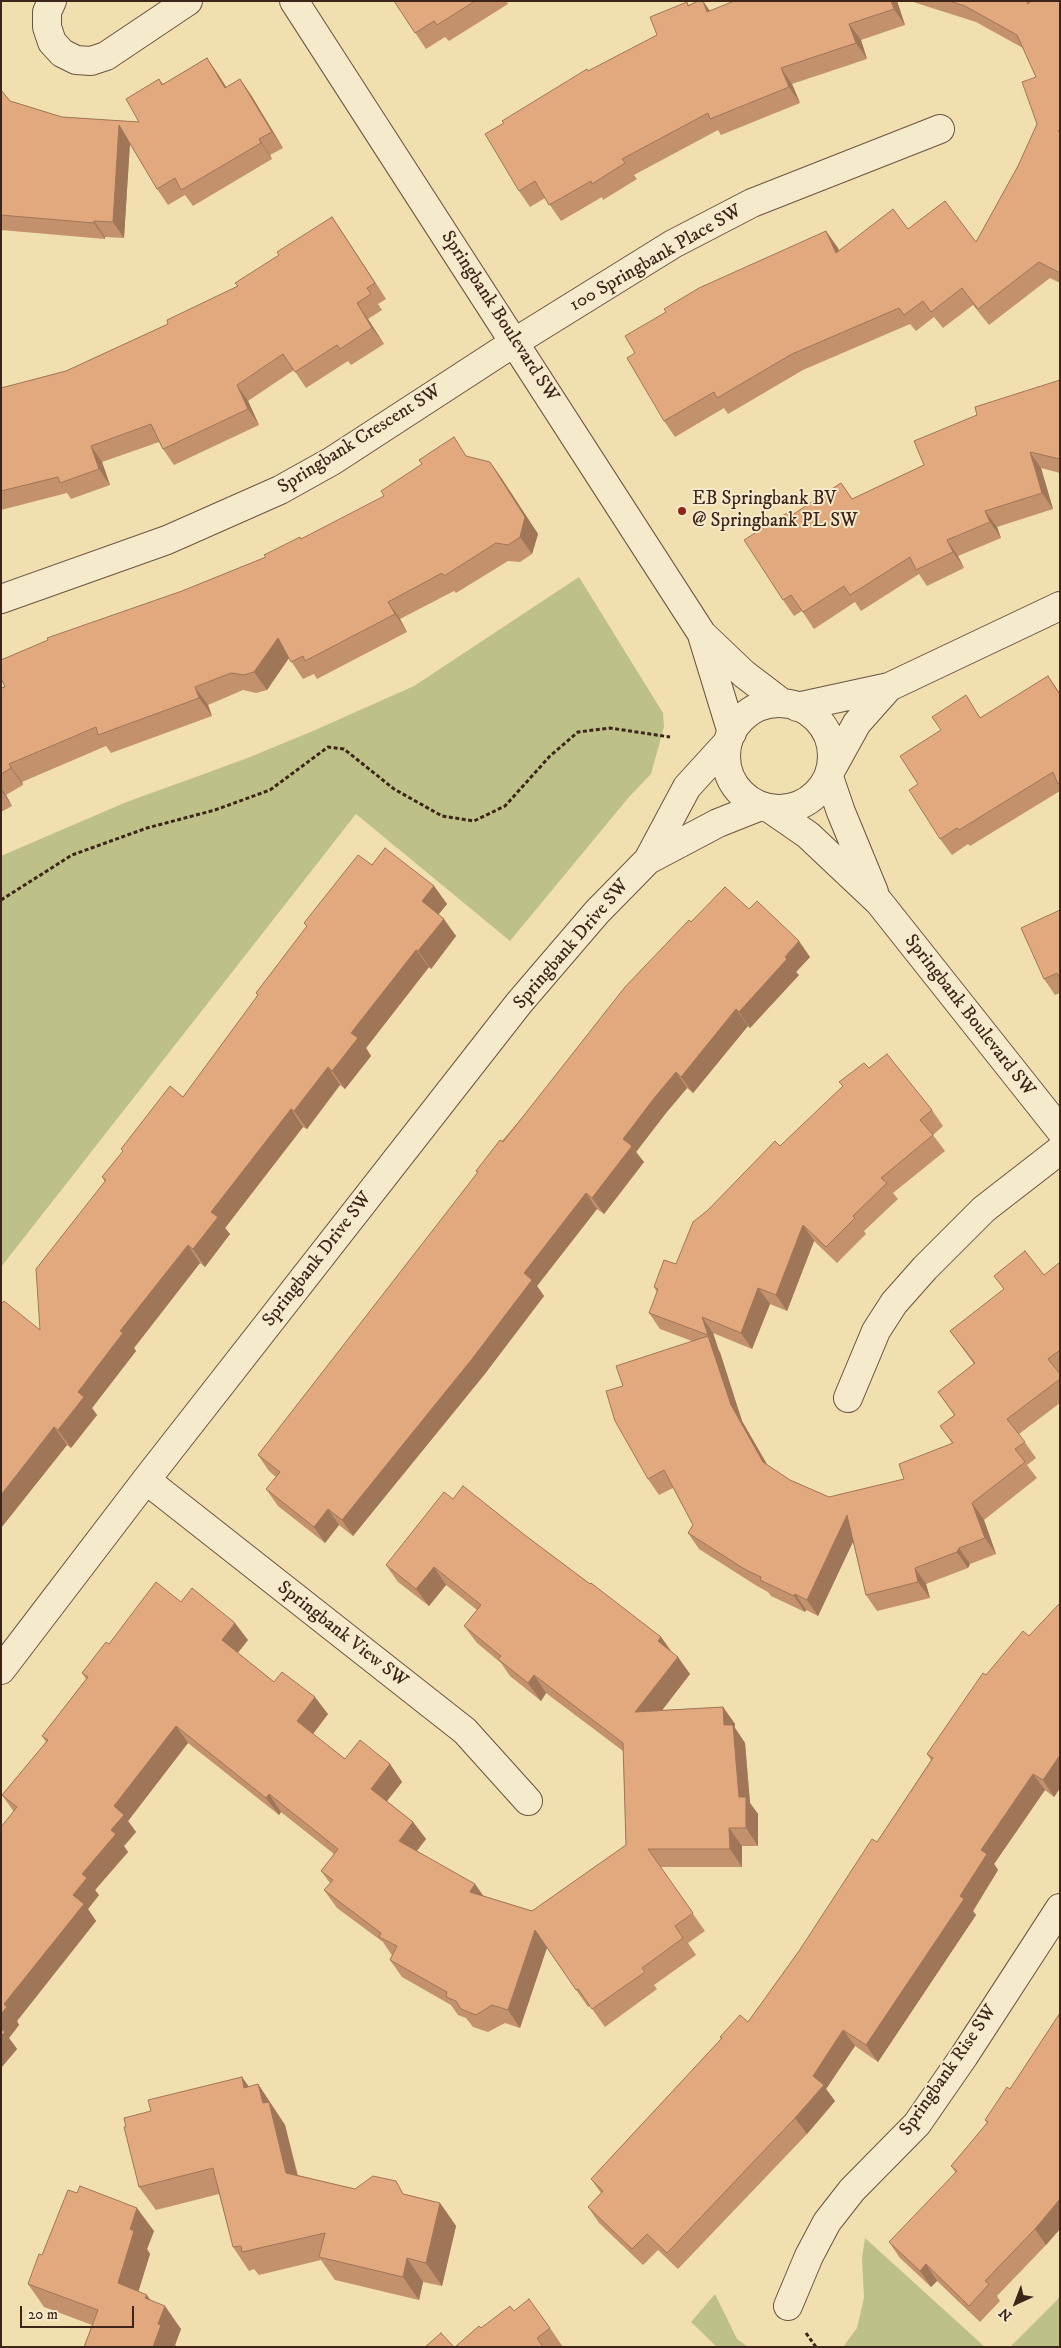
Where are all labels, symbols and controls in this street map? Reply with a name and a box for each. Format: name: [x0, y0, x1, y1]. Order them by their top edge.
street label: 100 Springbank Place SW: [566, 200, 746, 318]
street label: Springbank Boulevard SW: [435, 227, 563, 407]
street label: Springbank Crescent SW: [274, 380, 446, 500]
place label: EB Springbank BV @ Springbank PL SW: [692, 489, 858, 533]
marker: EB Springbank BV @ Springbank PL SW: [676, 505, 688, 517]
street label: Springbank Drive SW: [509, 875, 635, 1015]
street label: Springbank Boulevard SW: [899, 930, 1039, 1102]
street label: Springbank Drive SW: [258, 1188, 378, 1332]
street label: Springbank View SW: [272, 1577, 412, 1693]
street label: Springbank Rise SW: [895, 2001, 1003, 2141]
north arrow: [991, 2278, 1041, 2328]
scale bar: [22, 2296, 136, 2328]
text: N: [995, 2303, 1016, 2324]
text: 20 m: [28, 2305, 58, 2324]

